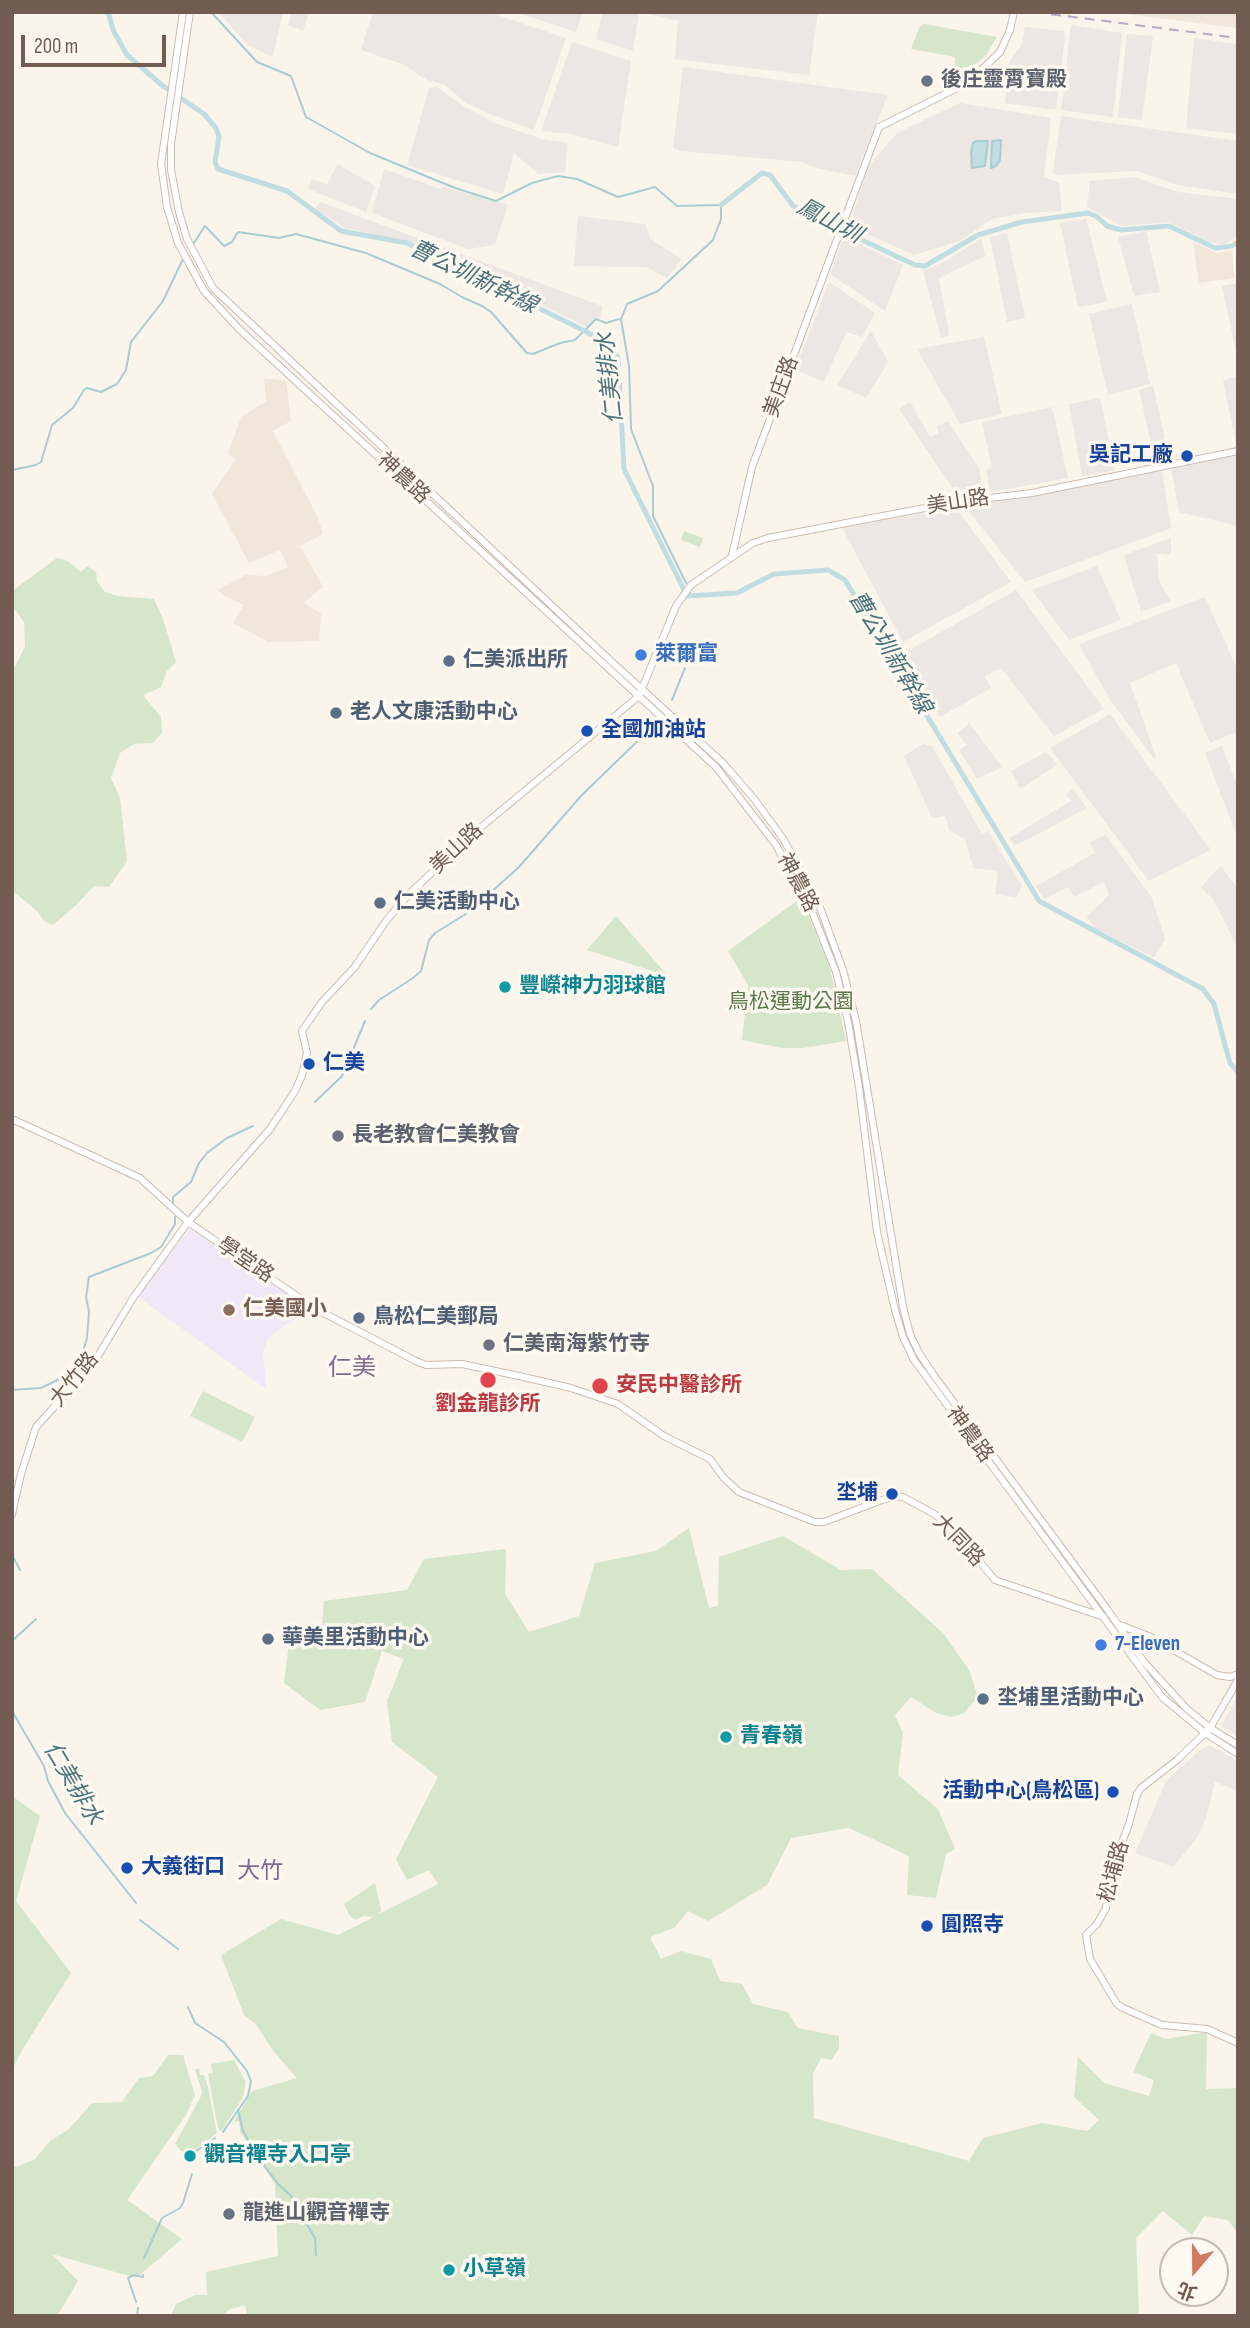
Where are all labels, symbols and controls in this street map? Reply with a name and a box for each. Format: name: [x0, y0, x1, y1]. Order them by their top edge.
scale bar: [24, 21, 170, 65]
text: 200 m: [34, 34, 78, 59]
place label: 後庄靈霄寶殿: [941, 68, 1067, 94]
marker: 後庄靈霄寶殿: [919, 73, 935, 89]
water label: 鳳山圳: [792, 194, 866, 250]
water label: 曹公圳新幹線: [405, 235, 541, 321]
water label: 仁美排水: [592, 331, 630, 425]
street label: 美庄路: [759, 353, 805, 421]
place label: 吳記工廠: [1089, 443, 1173, 469]
street label: 神農路: [371, 448, 435, 510]
marker: 吳記工廠: [1179, 448, 1195, 464]
street label: 美山路: [925, 486, 991, 520]
water label: 曹公圳新幹線: [842, 587, 936, 719]
place label: 萊爾富: [655, 642, 718, 668]
marker: 萊爾富: [633, 647, 649, 663]
place label: 仁美派出所: [463, 648, 568, 674]
marker: 仁美派出所: [441, 653, 457, 669]
place label: 老人文康活動中心: [350, 700, 518, 726]
marker: 老人文康活動中心: [328, 705, 344, 721]
place label: 全國加油站: [601, 718, 706, 744]
marker: 全國加油站: [579, 723, 595, 739]
street label: 美山路: [425, 818, 489, 880]
street label: 神農路: [771, 849, 823, 917]
place label: 仁美活動中心: [394, 890, 520, 916]
marker: 仁美活動中心: [372, 895, 388, 911]
place label: 豐嶸神力羽球館: [519, 974, 666, 1000]
marker: 豐嶸神力羽球館: [497, 979, 513, 995]
park label: 鳥松運動公園: [728, 990, 854, 1016]
place label: 仁美: [323, 1051, 365, 1077]
marker: 仁美: [301, 1056, 317, 1072]
place label: 長老教會仁美教會: [352, 1123, 520, 1149]
marker: 長老教會仁美教會: [330, 1128, 346, 1144]
street label: 學堂路: [212, 1233, 278, 1289]
place label: 仁美國小: [243, 1297, 327, 1323]
marker: 仁美國小: [221, 1302, 237, 1318]
place label: 鳥松仁美郵局: [373, 1305, 499, 1331]
marker: 鳥松仁美郵局: [351, 1310, 367, 1326]
place label: 仁美南海紫竹寺: [503, 1332, 650, 1358]
marker: 仁美南海紫竹寺: [481, 1337, 497, 1353]
street label: 大竹路: [45, 1348, 105, 1412]
district label: 仁美: [328, 1355, 376, 1383]
marker: 劉金龍診所: [478, 1370, 498, 1390]
place label: 安民中醫診所: [616, 1373, 742, 1399]
marker: 安民中醫診所: [590, 1376, 610, 1396]
place label: 劉金龍診所: [436, 1392, 540, 1418]
street label: 神農路: [940, 1402, 998, 1468]
place label: 坔埔: [836, 1481, 878, 1507]
marker: 坔埔: [884, 1486, 900, 1502]
street label: 大同路: [927, 1510, 989, 1572]
place label: 華美里活動中心: [282, 1626, 429, 1652]
marker: 華美里活動中心: [260, 1631, 276, 1647]
place label: 7-Eleven: [1115, 1632, 1180, 1658]
marker: 7-Eleven: [1093, 1637, 1109, 1653]
place label: 坔埔里活動中心: [997, 1686, 1144, 1712]
marker: 坔埔里活動中心: [975, 1691, 991, 1707]
place label: 青春嶺: [740, 1724, 803, 1750]
marker: 青春嶺: [718, 1729, 734, 1745]
water label: 仁美排水: [36, 1737, 108, 1831]
place label: 活動中心(鳥松區): [942, 1779, 1099, 1805]
marker: 活動中心(鳥松區): [1105, 1784, 1121, 1800]
street label: 松埔路: [1095, 1838, 1135, 1906]
place label: 大義街口: [141, 1855, 225, 1881]
district label: 大竹: [237, 1858, 283, 1886]
marker: 大義街口: [119, 1860, 135, 1876]
place label: 圓照寺: [941, 1913, 1004, 1939]
marker: 圓照寺: [919, 1918, 935, 1934]
place label: 觀音禪寺入口亭: [204, 2143, 351, 2169]
marker: 觀音禪寺入口亭: [182, 2148, 198, 2164]
place label: 龍進山觀音禪寺: [243, 2201, 390, 2227]
marker: 龍進山觀音禪寺: [221, 2206, 237, 2222]
north arrow: [1159, 2237, 1229, 2307]
place label: 小草嶺: [463, 2257, 526, 2283]
marker: 小草嶺: [441, 2262, 457, 2278]
text: 北: [1174, 2276, 1200, 2304]

